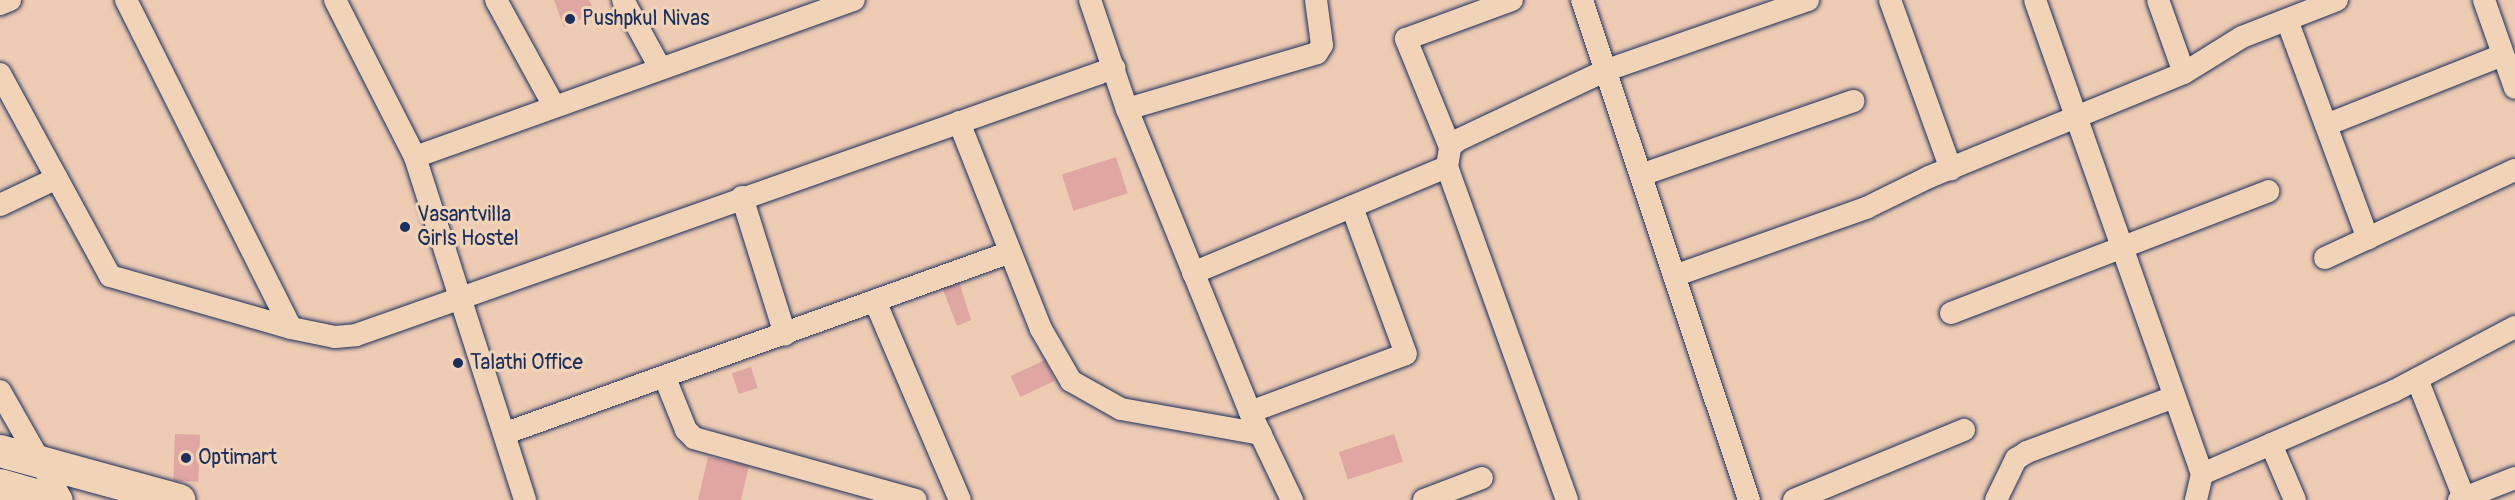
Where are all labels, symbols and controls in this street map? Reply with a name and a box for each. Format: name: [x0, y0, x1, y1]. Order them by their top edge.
place label: Pushpkul Nivas: [582, 6, 709, 32]
marker: Pushpkul Nivas: [563, 12, 577, 26]
place label: Vasantvilla Girls Hostel: [417, 202, 519, 252]
marker: Vasantvilla Girls Hostel: [398, 220, 412, 234]
place label: Talathi Office: [470, 350, 583, 376]
marker: Talathi Office: [451, 356, 465, 370]
place label: Optimart: [198, 445, 277, 471]
marker: Optimart: [179, 451, 193, 465]

